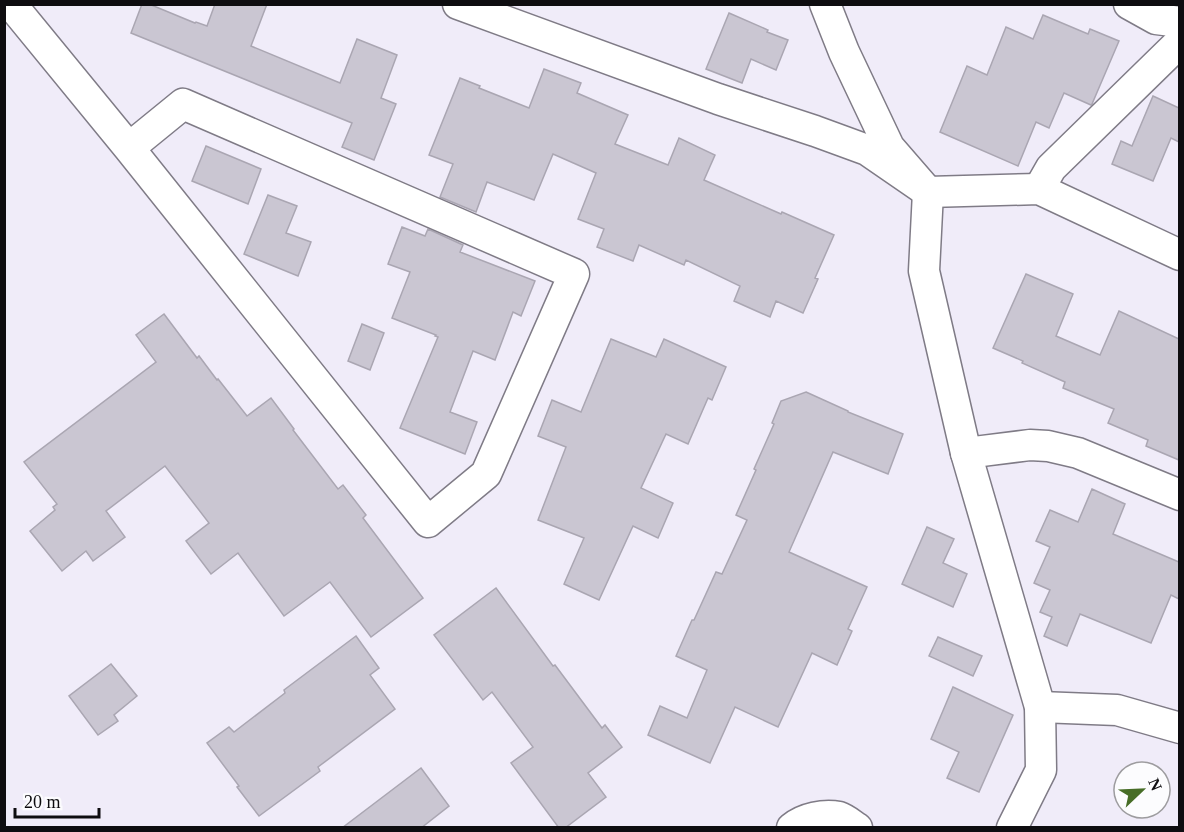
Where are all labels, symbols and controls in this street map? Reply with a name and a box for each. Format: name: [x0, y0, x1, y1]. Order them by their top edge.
north arrow: [1112, 760, 1172, 820]
text: N: [1145, 776, 1166, 793]
scale bar: [15, 781, 99, 819]
text: 20 m: [24, 792, 61, 812]

